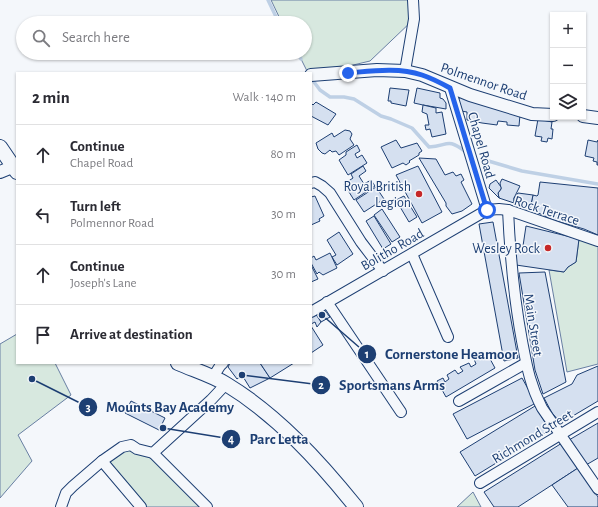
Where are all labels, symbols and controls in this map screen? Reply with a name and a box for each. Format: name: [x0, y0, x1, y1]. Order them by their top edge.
map controls: [550, 12, 586, 120]
button: +: [550, 12, 586, 48]
search box: [16, 16, 312, 60]
icon: search: [30, 27, 52, 49]
text: Search here: [62, 30, 130, 45]
button: −: [550, 48, 586, 84]
street label: Polmennor Road: [439, 61, 529, 103]
route end: [339, 64, 357, 82]
button: layers: [550, 84, 586, 120]
text: 2 min: [32, 89, 70, 106]
text: Walk · 140 m: [233, 91, 296, 104]
street label: Chapel Road: [465, 111, 497, 180]
text: Continue: [70, 139, 125, 154]
icon: ahead: [32, 144, 54, 166]
text: 80 m: [270, 148, 296, 161]
text: Chapel Road: [70, 157, 133, 170]
place label: Royal British Legion: [343, 180, 411, 210]
marker: Royal British Legion: [414, 189, 424, 199]
street label: Rock Terrace: [512, 194, 581, 228]
text: Turn left: [70, 199, 121, 214]
route start: [478, 201, 496, 219]
icon: left: [32, 204, 54, 226]
text: 30 m: [271, 208, 296, 221]
text: Polmennor Road: [70, 217, 154, 230]
street label: Bolitho Road: [359, 226, 426, 273]
place label: Wesley Rock: [472, 242, 541, 256]
marker: Wesley Rock: [543, 243, 553, 253]
text: Continue: [70, 259, 125, 274]
icon: ahead: [32, 264, 54, 286]
text: 30 m: [271, 268, 296, 281]
text: Joseph's Lane: [70, 277, 137, 290]
street label: Main Street: [521, 293, 545, 358]
icon: arrive: [32, 324, 54, 346]
text: Arrive at destination: [70, 327, 193, 342]
callout: Cornerstone Heamoor: [357, 340, 525, 367]
text: Cornerstone Heamoor: [385, 347, 518, 362]
text: 1: [365, 348, 369, 360]
callout: Sportsmans Arms: [311, 372, 453, 399]
text: Sportsmans Arms: [339, 378, 445, 393]
text: 2: [318, 379, 324, 391]
callout: Mounts Bay Academy: [78, 393, 242, 420]
text: Mounts Bay Academy: [106, 400, 234, 415]
text: 3: [85, 401, 91, 413]
street label: Richmond Street: [490, 407, 576, 466]
callout: Parc Letta: [221, 426, 316, 453]
text: Parc Letta: [249, 432, 309, 447]
text: 4: [228, 433, 234, 445]

